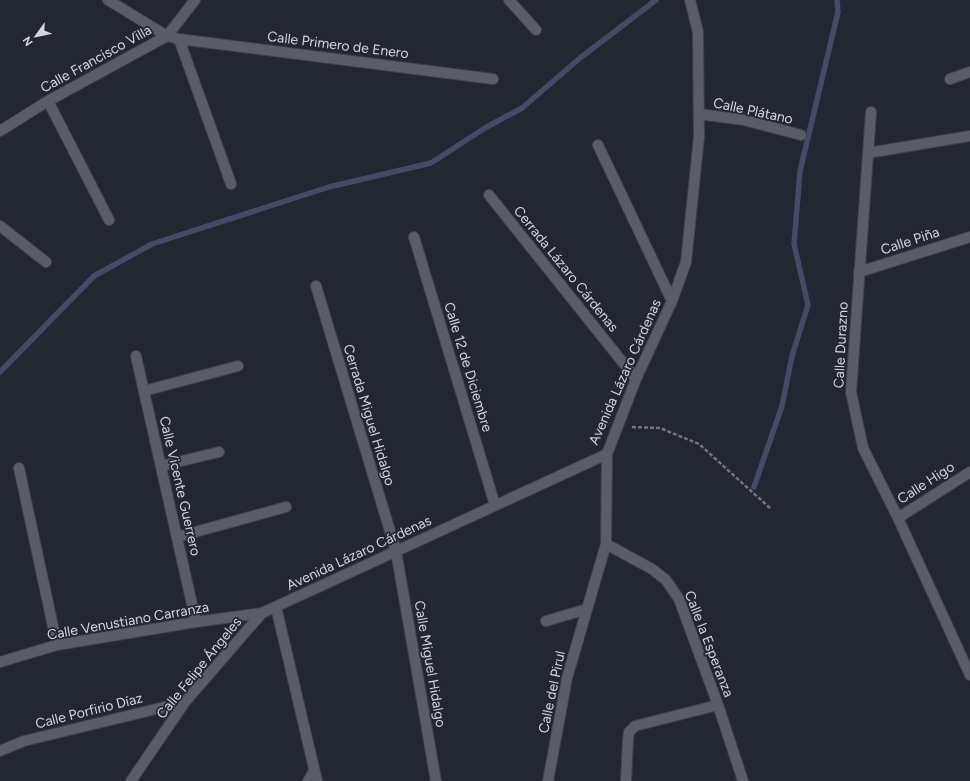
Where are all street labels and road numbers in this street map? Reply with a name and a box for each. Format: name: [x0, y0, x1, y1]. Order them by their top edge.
street label: Calle Francisco Villa: [37, 21, 155, 97]
street label: Calle Primero de Enero: [266, 28, 410, 62]
street label: Calle Plátano: [712, 94, 794, 128]
street label: Cerrada Lázaro Cárdenas: [510, 203, 622, 335]
street label: Calle Piña: [878, 224, 942, 258]
street label: Avenida Lázaro Cárdenas: [585, 296, 665, 448]
street label: Calle 12 de Diciembre: [440, 300, 496, 434]
street label: Calle Durazno: [830, 301, 852, 389]
street label: Cerrada Miguel Hidalgo: [339, 342, 399, 488]
street label: Calle Vicente Guerrero: [156, 414, 204, 558]
street label: Calle Higo: [894, 458, 958, 508]
street label: Avenida Lázaro Cárdenas: [284, 512, 434, 594]
street label: Calle la Esperanza: [681, 588, 737, 700]
street label: Calle Venustiano Carranza: [46, 598, 210, 644]
street label: Calle Miguel Hidalgo: [410, 599, 450, 729]
street label: Calle Felipe Ángeles: [153, 614, 245, 722]
street label: Calle del Pirul: [535, 649, 569, 735]
street label: Calle Porfirio Díaz: [33, 689, 145, 733]

